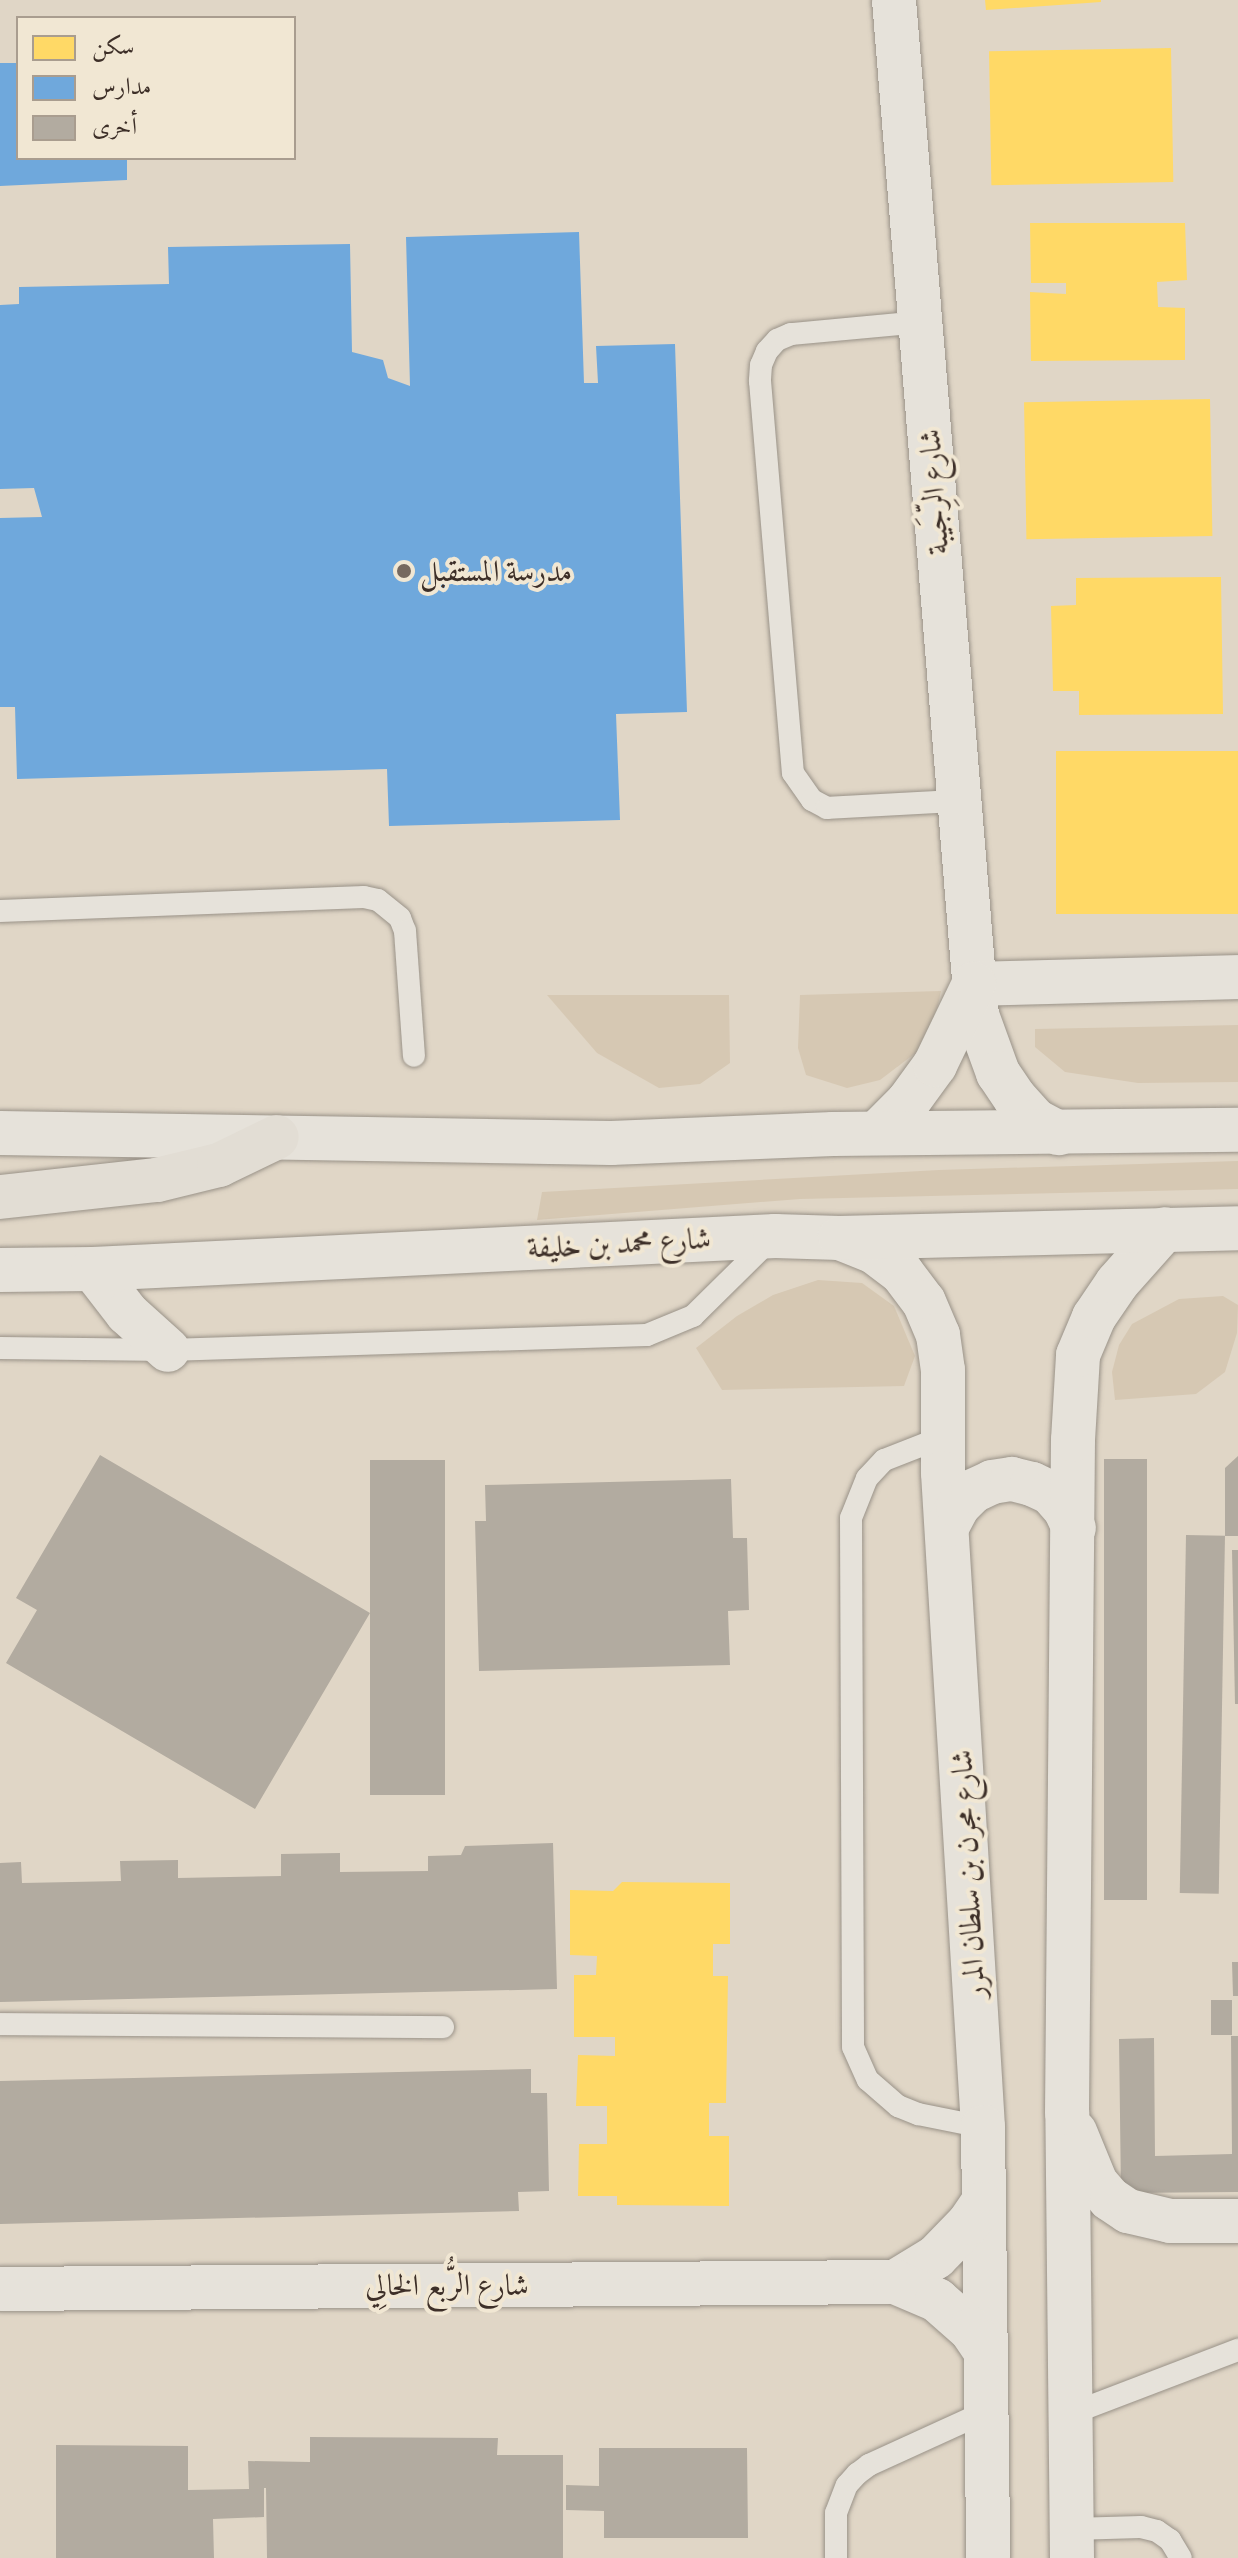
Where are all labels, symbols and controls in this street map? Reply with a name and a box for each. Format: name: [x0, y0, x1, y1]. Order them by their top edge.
legend: [16, 16, 296, 160]
text: سكن: [92, 31, 135, 61]
text: مدارس: [92, 71, 151, 101]
text: أخرى: [92, 111, 137, 141]
street label: شارع الرِّجَيبة: [912, 428, 956, 556]
place label: مدرسة المستقبل: [420, 553, 572, 589]
marker: مدرسة المستقبل: [395, 562, 413, 580]
street label: شارع محمد بن خليفة: [526, 1220, 712, 1266]
street label: شارع مجرن بن سلطان المرر: [944, 1749, 992, 1999]
street label: شارع الرُّبع الخالِي: [365, 2267, 529, 2303]

